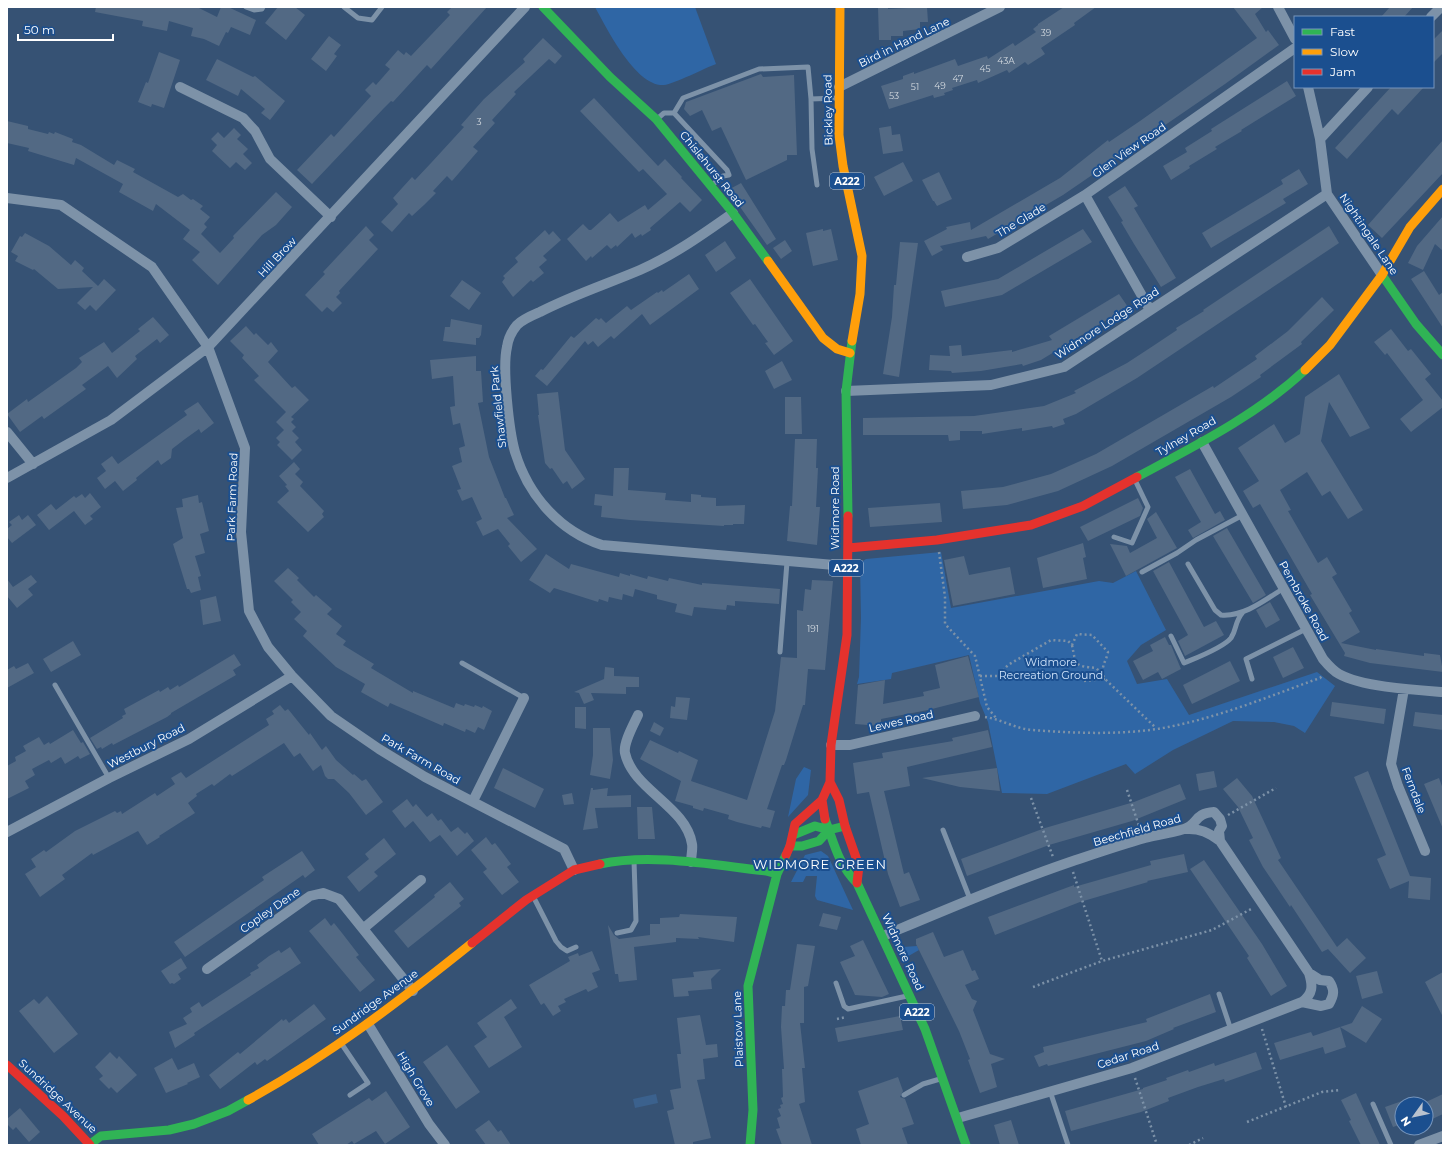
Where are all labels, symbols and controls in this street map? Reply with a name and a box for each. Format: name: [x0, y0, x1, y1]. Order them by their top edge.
street label: Bird in Hand Lane: [856, 14, 952, 70]
scale bar: [18, 16, 113, 42]
legend: [1294, 16, 1434, 88]
text: 50 m: [24, 22, 55, 37]
text: Fast: [1330, 24, 1355, 39]
house number: 39: [1041, 27, 1052, 38]
text: Slow: [1330, 44, 1359, 59]
house number: 43A: [997, 55, 1015, 66]
house number: 45: [979, 63, 991, 74]
text: Jam: [1329, 64, 1356, 79]
house number: 47: [953, 73, 963, 84]
street label: Bickley Road: [820, 74, 836, 146]
house number: 49: [934, 80, 946, 91]
house number: 51: [911, 81, 919, 92]
house number: 53: [889, 90, 899, 101]
house number: 3: [476, 116, 482, 127]
street label: Glen View Road: [1089, 119, 1169, 181]
street label: Chislehurst Road: [677, 128, 747, 210]
road number: A222: [830, 173, 864, 189]
street label: Nightingale Lane: [1337, 191, 1402, 278]
street label: The Glade: [994, 200, 1049, 240]
street label: Hill Brow: [255, 234, 299, 280]
street label: Widmore Lodge Road: [1052, 284, 1162, 362]
street label: Shawfield Park: [487, 365, 509, 449]
street label: Tylney Road: [1154, 413, 1218, 459]
street label: Park Farm Road: [223, 452, 241, 542]
street label: Widmore Road: [828, 466, 842, 550]
street label: Pembroke Road: [1276, 559, 1332, 643]
road number: A222: [829, 560, 863, 576]
house number: 191: [807, 623, 819, 634]
park label: Widmore Recreation Ground: [999, 655, 1103, 682]
street label: Lewes Road: [867, 707, 935, 735]
street label: Westbury Road: [105, 720, 187, 772]
street label: Park Farm Road: [379, 731, 463, 787]
street label: Ferndale: [1399, 765, 1429, 816]
street label: Beechfield Road: [1092, 811, 1182, 849]
district label: WIDMORE GREEN: [753, 856, 887, 872]
street label: Copley Dene: [237, 884, 303, 936]
street label: Widmore Road: [879, 911, 927, 993]
street label: Sundridge Avenue: [329, 966, 421, 1038]
street label: Plaistow Lane: [730, 990, 746, 1067]
road number: A222: [900, 1004, 934, 1020]
street label: Cedar Road: [1095, 1038, 1161, 1072]
street label: High Grove: [394, 1049, 438, 1109]
street label: Sundridge Avenue: [16, 1056, 100, 1136]
north arrow: [1394, 1096, 1434, 1136]
text: N: [1397, 1114, 1414, 1129]

